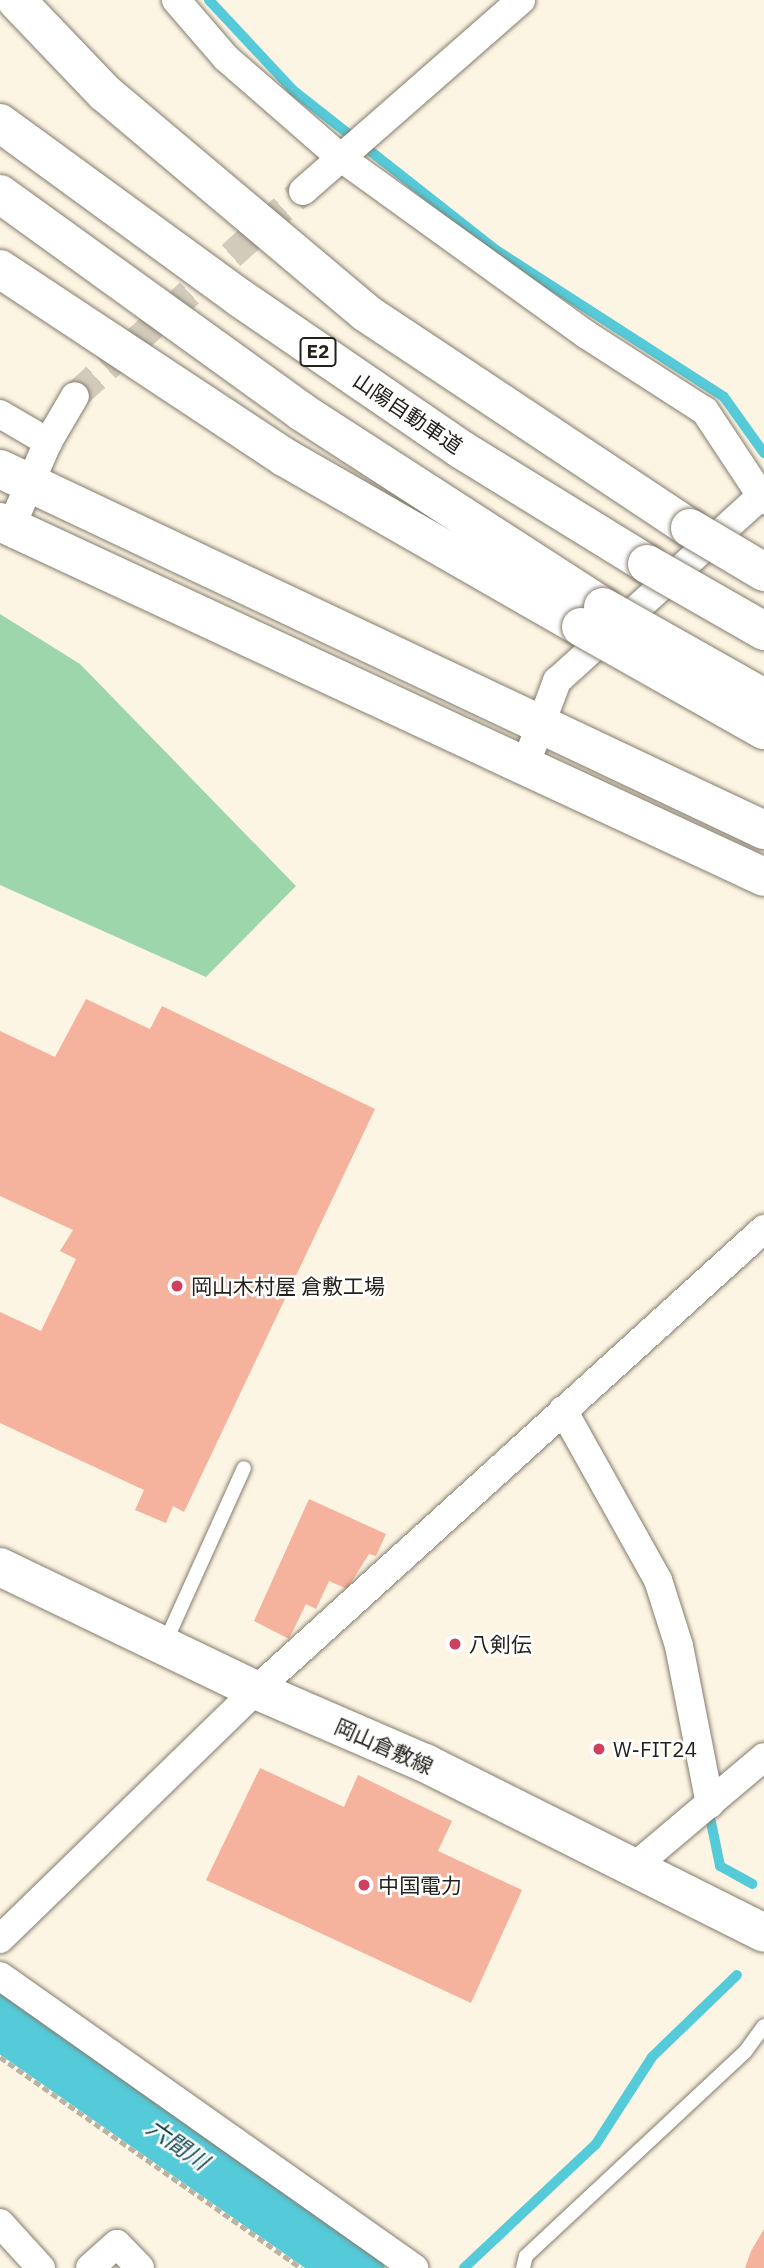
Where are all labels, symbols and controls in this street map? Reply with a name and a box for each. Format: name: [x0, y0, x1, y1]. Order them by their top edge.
road number: E2: [299, 336, 337, 368]
street label: 山陽自動車道: [349, 367, 467, 459]
place label: 岡山木村屋 倉敷工場: [191, 1273, 385, 1299]
marker: 岡山木村屋 倉敷工場: [169, 1278, 185, 1294]
place label: 八剣伝: [469, 1631, 532, 1657]
marker: 八剣伝: [447, 1636, 463, 1652]
street label: 岡山倉敷線: [331, 1713, 437, 1779]
place label: W-FIT24: [613, 1736, 697, 1762]
marker: W-FIT24: [591, 1741, 607, 1757]
place label: 中国電力: [378, 1872, 462, 1898]
marker: 中国電力: [356, 1877, 372, 1893]
water label: 六間川: [142, 2113, 214, 2175]

